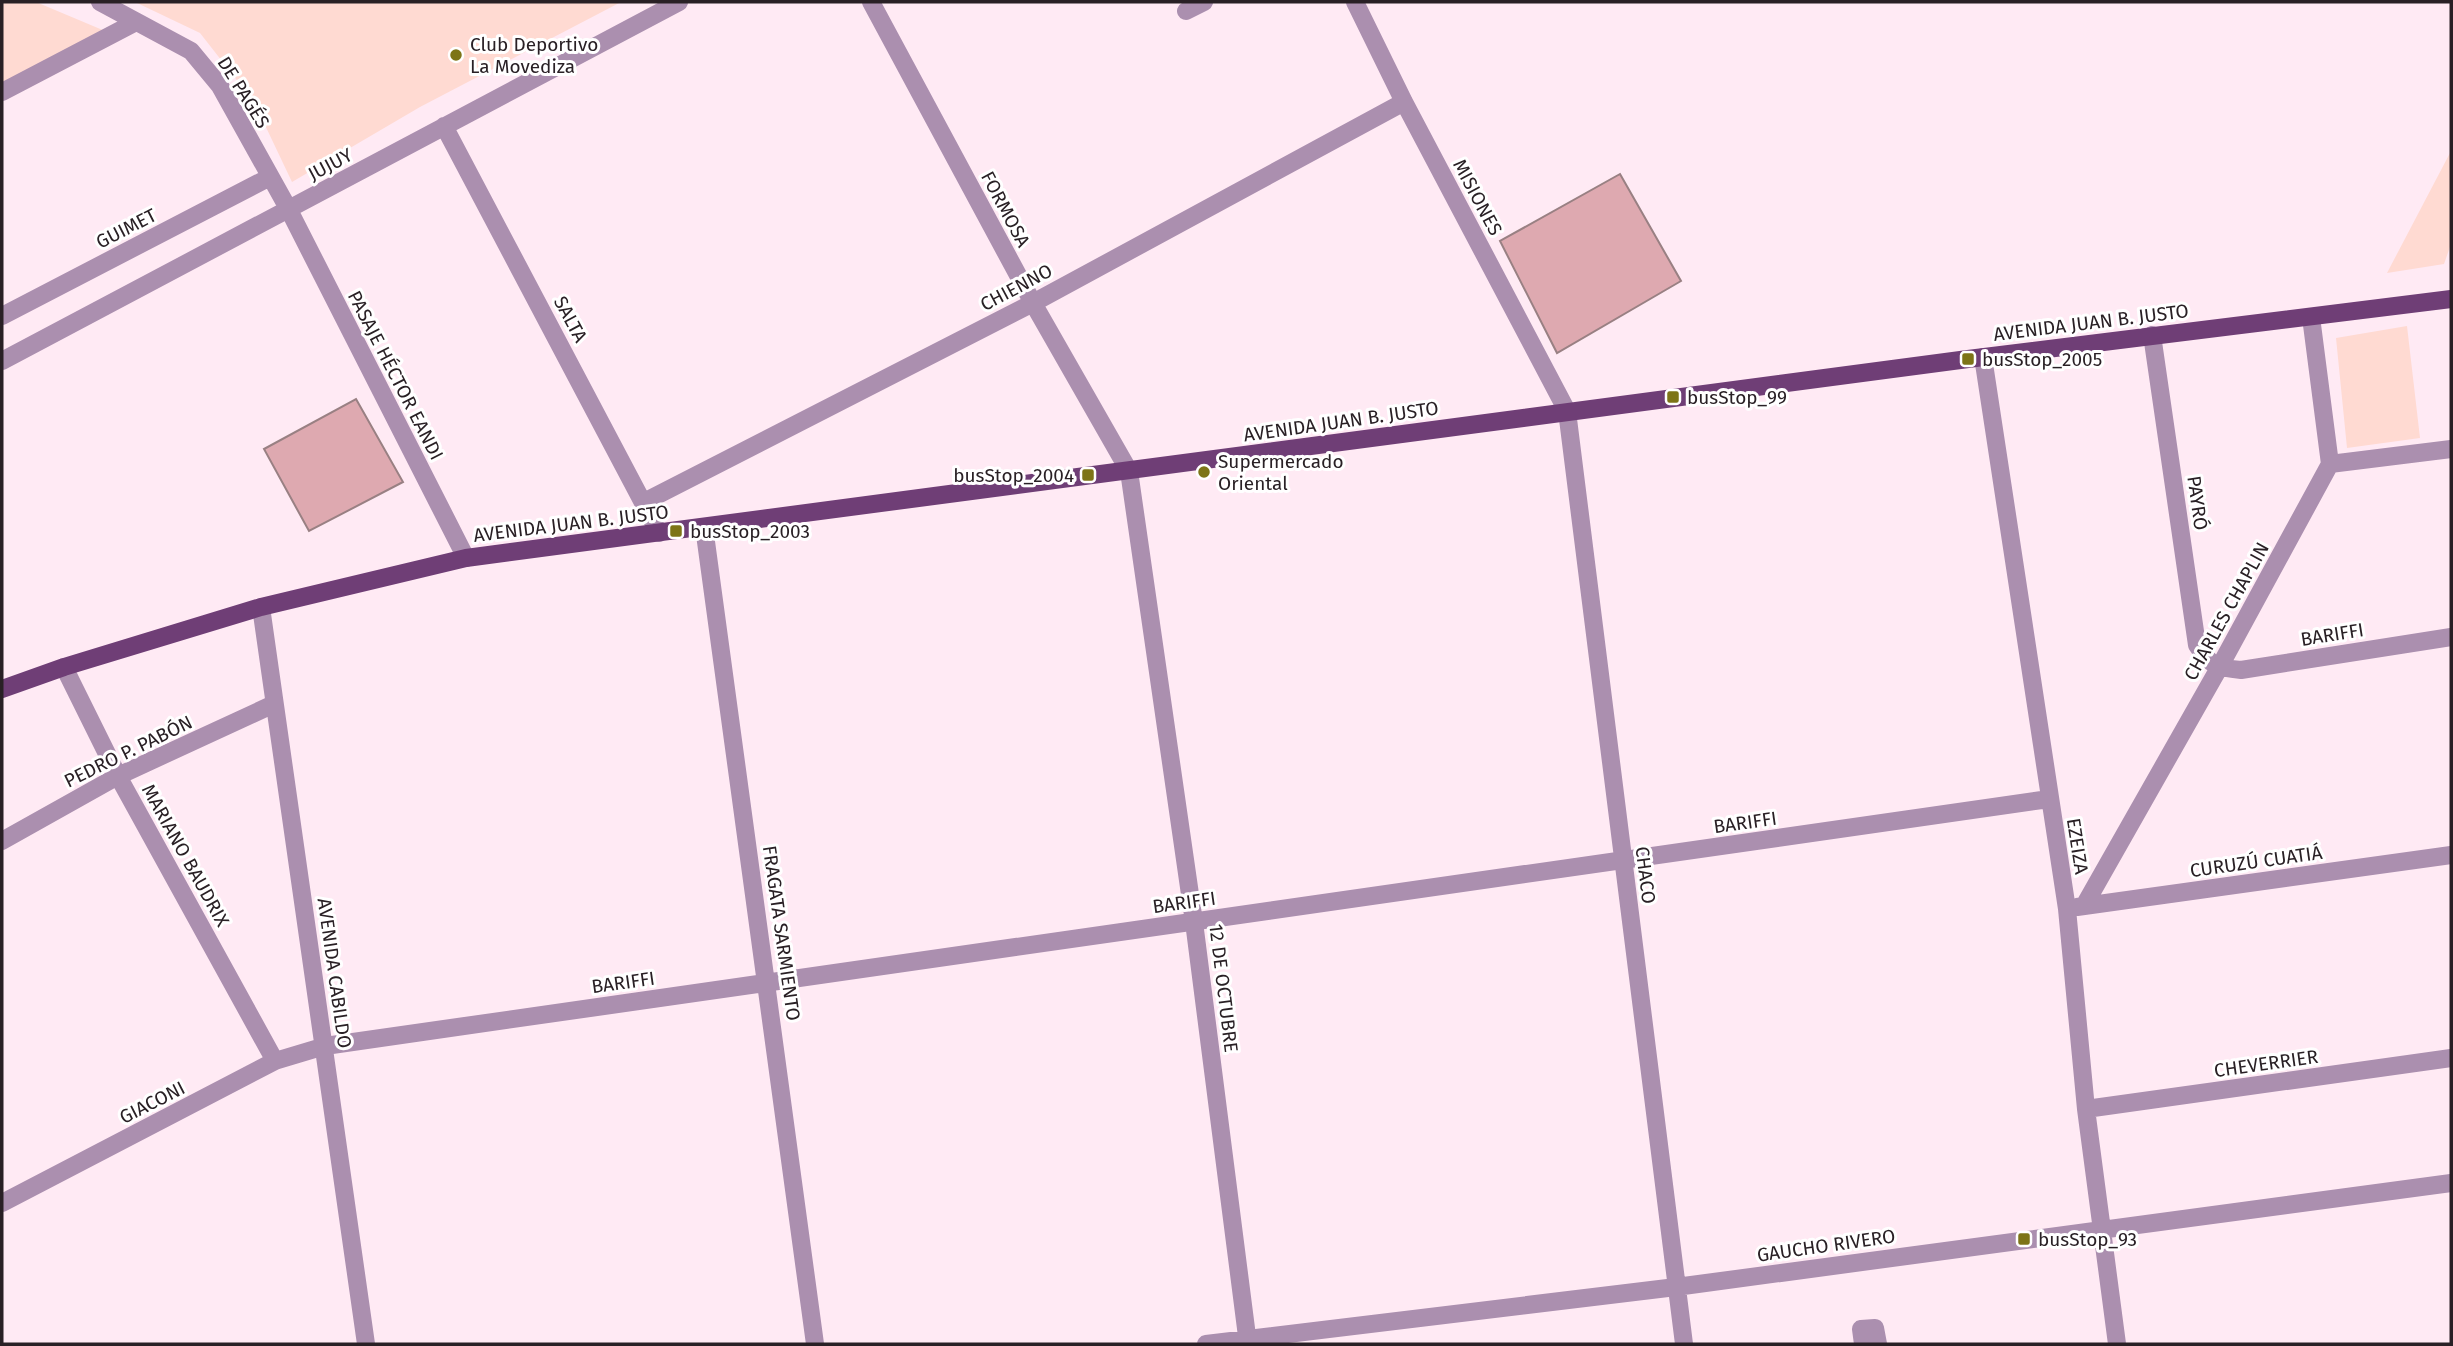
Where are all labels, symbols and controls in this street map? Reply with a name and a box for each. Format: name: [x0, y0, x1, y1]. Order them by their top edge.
place label: Club Deportivo La Movediza: [470, 33, 598, 78]
marker: Club Deportivo La Movediza: [448, 47, 464, 63]
street label: DE PAGÉS: [213, 52, 275, 132]
street label: JUJUY: [304, 143, 357, 186]
street label: MISIONES: [1448, 155, 1507, 239]
street label: FORMOSA: [976, 167, 1035, 251]
street label: GUIMET: [92, 203, 161, 253]
street label: CHIENNO: [976, 259, 1056, 316]
street label: PASAJE HÉCTOR EANDI: [343, 287, 448, 464]
street label: SALTA: [549, 292, 592, 346]
street label: AVENIDA JUAN B. JUSTO: [1992, 299, 2190, 346]
place label: busStop_2005: [1982, 348, 2102, 371]
marker: busStop_2005: [1960, 351, 1976, 367]
place label: busStop_99: [1687, 386, 1787, 409]
marker: busStop_99: [1665, 389, 1681, 405]
street label: AVENIDA JUAN B. JUSTO: [1242, 396, 1440, 447]
place label: Supermercado Oriental: [1218, 450, 1343, 495]
place label: busStop_2004: [953, 464, 1074, 487]
marker: Supermercado Oriental: [1196, 464, 1212, 480]
marker: busStop_2004: [1080, 467, 1096, 483]
street label: PAYRÓ: [2182, 474, 2213, 532]
street label: AVENIDA JUAN B. JUSTO: [472, 500, 670, 547]
place label: busStop_2003: [690, 520, 810, 543]
marker: busStop_2003: [668, 523, 684, 539]
street label: CHARLES CHAPLIN: [2179, 538, 2274, 684]
street label: BARIFFI: [2299, 618, 2365, 651]
street label: PEDRO P. PABÓN: [60, 710, 196, 792]
street label: MARIANO BAUDRIX: [137, 780, 235, 931]
street label: BARIFFI: [1712, 807, 1778, 838]
street label: EZEIZA: [2062, 816, 2093, 876]
street label: CURUZÚ CUATIÁ: [2189, 841, 2324, 882]
street label: FRAGATA SARMIENTO: [758, 844, 805, 1022]
street label: CHACO: [1631, 845, 1660, 905]
street label: BARIFFI: [1151, 887, 1217, 918]
street label: AVENIDA CABILDO: [313, 896, 356, 1050]
street label: 12 DE OCTUBRE: [1204, 922, 1243, 1054]
street label: BARIFFI: [590, 967, 656, 998]
street label: CHEVERRIER: [2213, 1045, 2320, 1082]
street label: GIACONI: [116, 1076, 189, 1129]
street label: GAUCHO RIVERO: [1755, 1224, 1897, 1267]
place label: busStop_93: [2038, 1228, 2137, 1251]
marker: busStop_93: [2016, 1231, 2032, 1247]

